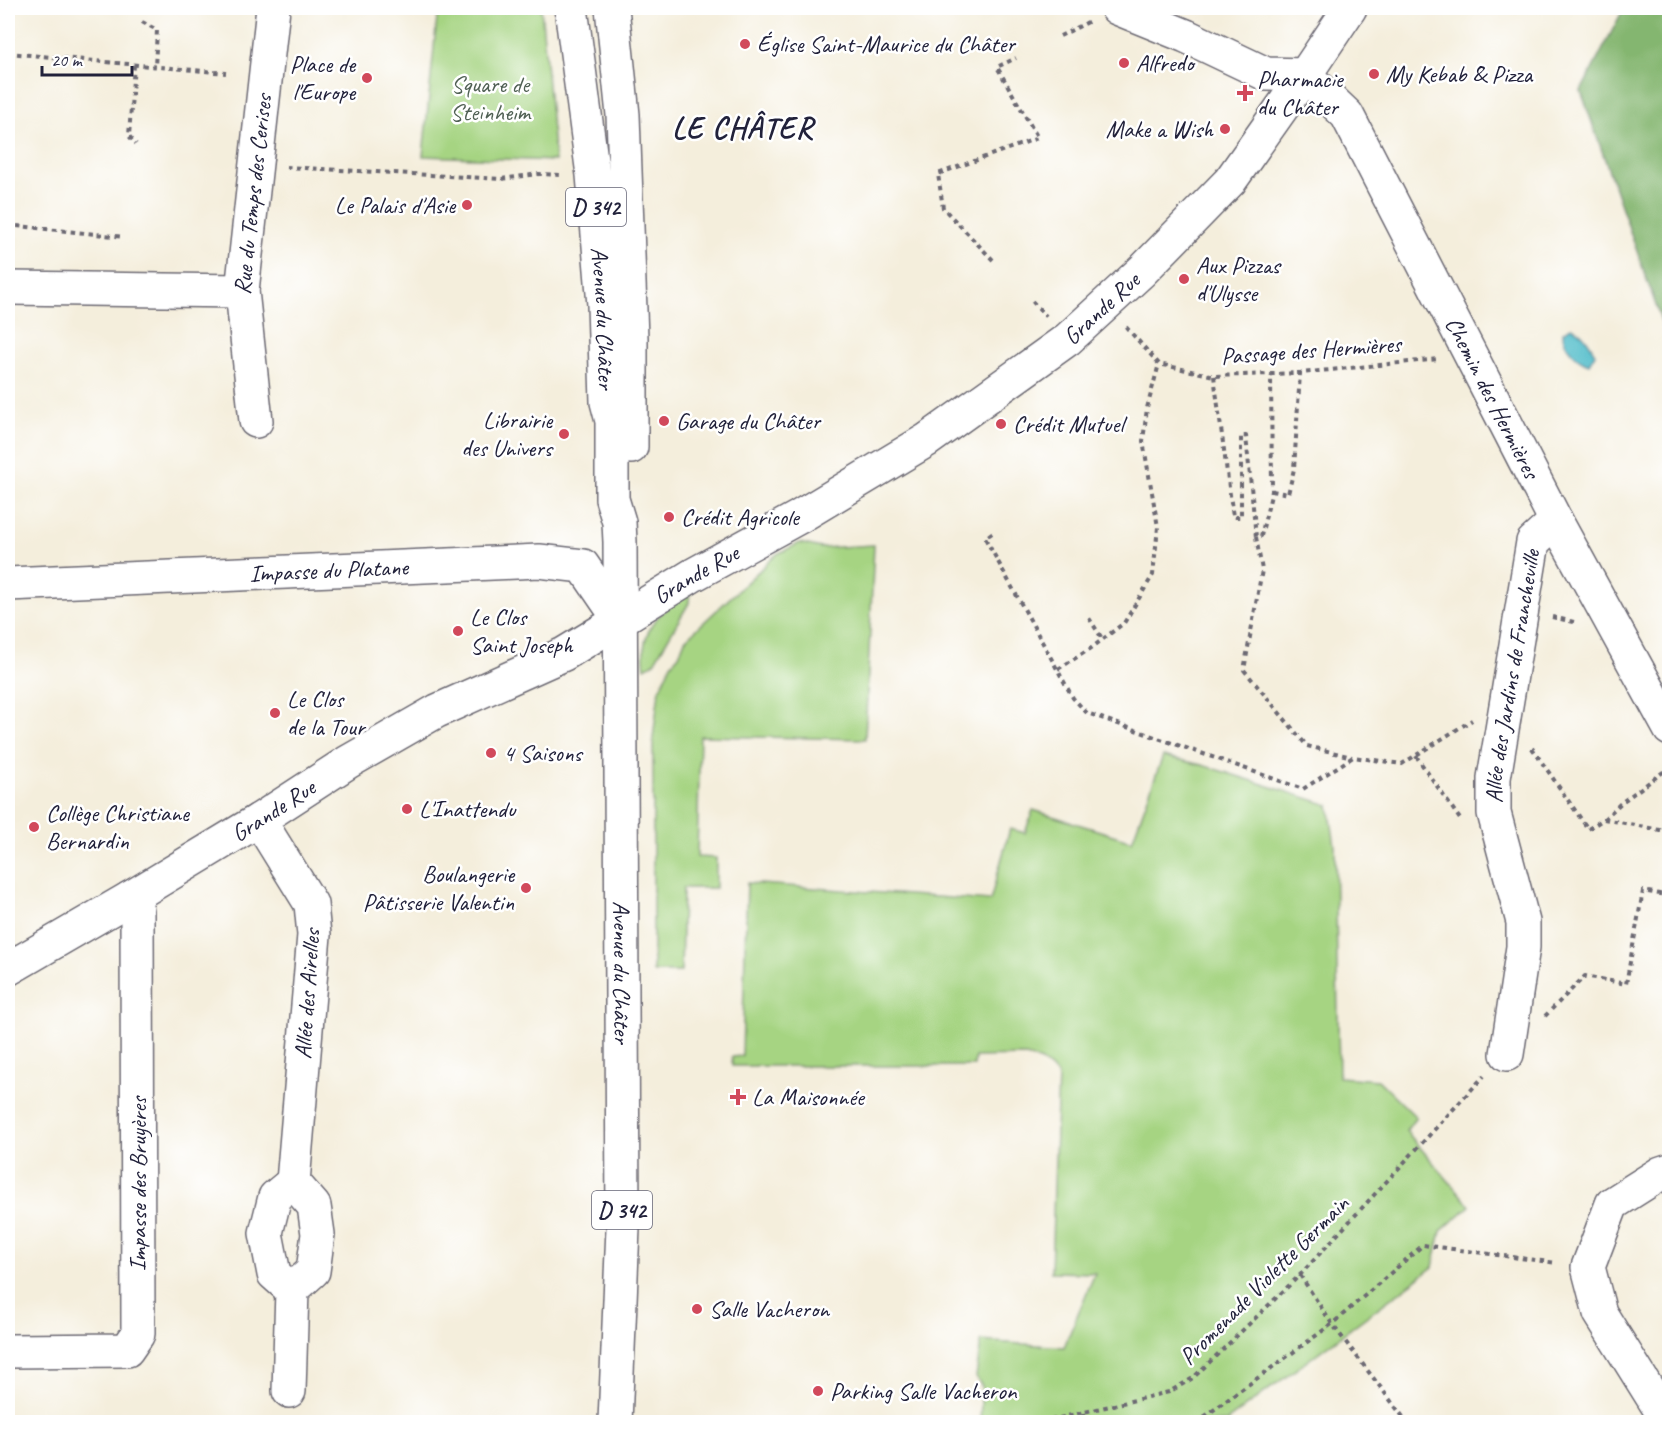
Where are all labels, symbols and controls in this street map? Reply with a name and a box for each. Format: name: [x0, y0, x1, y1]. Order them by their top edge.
place label: Église Saint-Maurice du Châter: [757, 29, 1017, 59]
marker: Église Saint-Maurice du Châter: [738, 37, 752, 51]
scale bar: [42, 39, 132, 77]
place label: Alfredo: [1136, 48, 1196, 78]
text: 20 m: [51, 49, 84, 71]
place label: Place de l'Europe: [290, 49, 357, 107]
marker: Alfredo: [1117, 56, 1131, 70]
place label: My Kebab & Pizza: [1386, 59, 1534, 89]
place label: Pharmacie du Châter: [1257, 64, 1345, 122]
marker: My Kebab & Pizza: [1367, 67, 1381, 81]
park label: Square de Steinheim: [450, 69, 532, 127]
marker: Place de l'Europe: [360, 71, 374, 85]
marker: Pharmacie du Châter: [1238, 86, 1252, 100]
street label: Rue du Temps des Cerises: [227, 91, 279, 296]
district label: LE CHÂTER: [672, 109, 817, 147]
place label: Make a Wish: [1106, 114, 1214, 144]
marker: Make a Wish: [1218, 122, 1232, 136]
road number: D 342: [566, 188, 626, 226]
place label: Le Palais d'Asie: [335, 190, 457, 220]
marker: Le Palais d'Asie: [460, 198, 474, 212]
street label: Avenue du Châter: [584, 246, 622, 392]
place label: Aux Pizzas d'Ulysse: [1196, 250, 1283, 308]
street label: Grande Rue: [1057, 264, 1148, 351]
marker: Aux Pizzas d'Ulysse: [1177, 272, 1191, 286]
street label: Chemin des Hermières: [1439, 312, 1547, 485]
street label: Passage des Hermières: [1220, 329, 1404, 371]
place label: Librairie des Univers: [461, 405, 554, 463]
place label: Garage du Châter: [676, 406, 822, 436]
place label: Crédit Mutuel: [1013, 409, 1127, 439]
marker: Garage du Châter: [657, 414, 671, 428]
marker: Crédit Mutuel: [994, 417, 1008, 431]
marker: Librairie des Univers: [557, 427, 571, 441]
place label: Crédit Agricole: [681, 502, 801, 532]
marker: Crédit Agricole: [662, 510, 676, 524]
street label: Grande Rue: [648, 537, 746, 611]
street label: Allée des Jardins de Francheville: [1479, 545, 1547, 803]
street label: Impasse du Platane: [249, 552, 411, 589]
place label: Le Clos Saint Joseph: [470, 602, 574, 660]
marker: Le Clos Saint Joseph: [451, 624, 465, 638]
place label: Le Clos de la Tour: [287, 684, 367, 742]
marker: Le Clos de la Tour: [268, 706, 282, 720]
place label: 4 Saisons: [503, 738, 583, 768]
marker: 4 Saisons: [484, 746, 498, 760]
street label: Grande Rue: [226, 771, 323, 848]
place label: L'Inattendu: [419, 794, 518, 824]
place label: Collège Christiane Bernardin: [46, 798, 191, 856]
marker: L'Inattendu: [400, 802, 414, 816]
marker: Collège Christiane Bernardin: [27, 820, 41, 834]
place label: Boulangerie Pâtisserie Valentin: [363, 859, 516, 917]
marker: Boulangerie Pâtisserie Valentin: [519, 881, 533, 895]
street label: Avenue du Châter: [607, 901, 637, 1046]
street label: Allée des Airelles: [287, 926, 327, 1060]
place label: La Maisonnée: [752, 1082, 866, 1112]
marker: La Maisonnée: [729, 1088, 747, 1106]
street label: Impasse des Bruyères: [123, 1095, 153, 1271]
street label: Promenade Violette Germain: [1173, 1188, 1356, 1371]
road number: D 342: [592, 1191, 652, 1229]
place label: Salle Vacheron: [709, 1294, 830, 1324]
marker: Salle Vacheron: [690, 1302, 704, 1316]
place label: Parking Salle Vacheron: [830, 1376, 1018, 1406]
marker: Parking Salle Vacheron: [811, 1384, 825, 1398]

